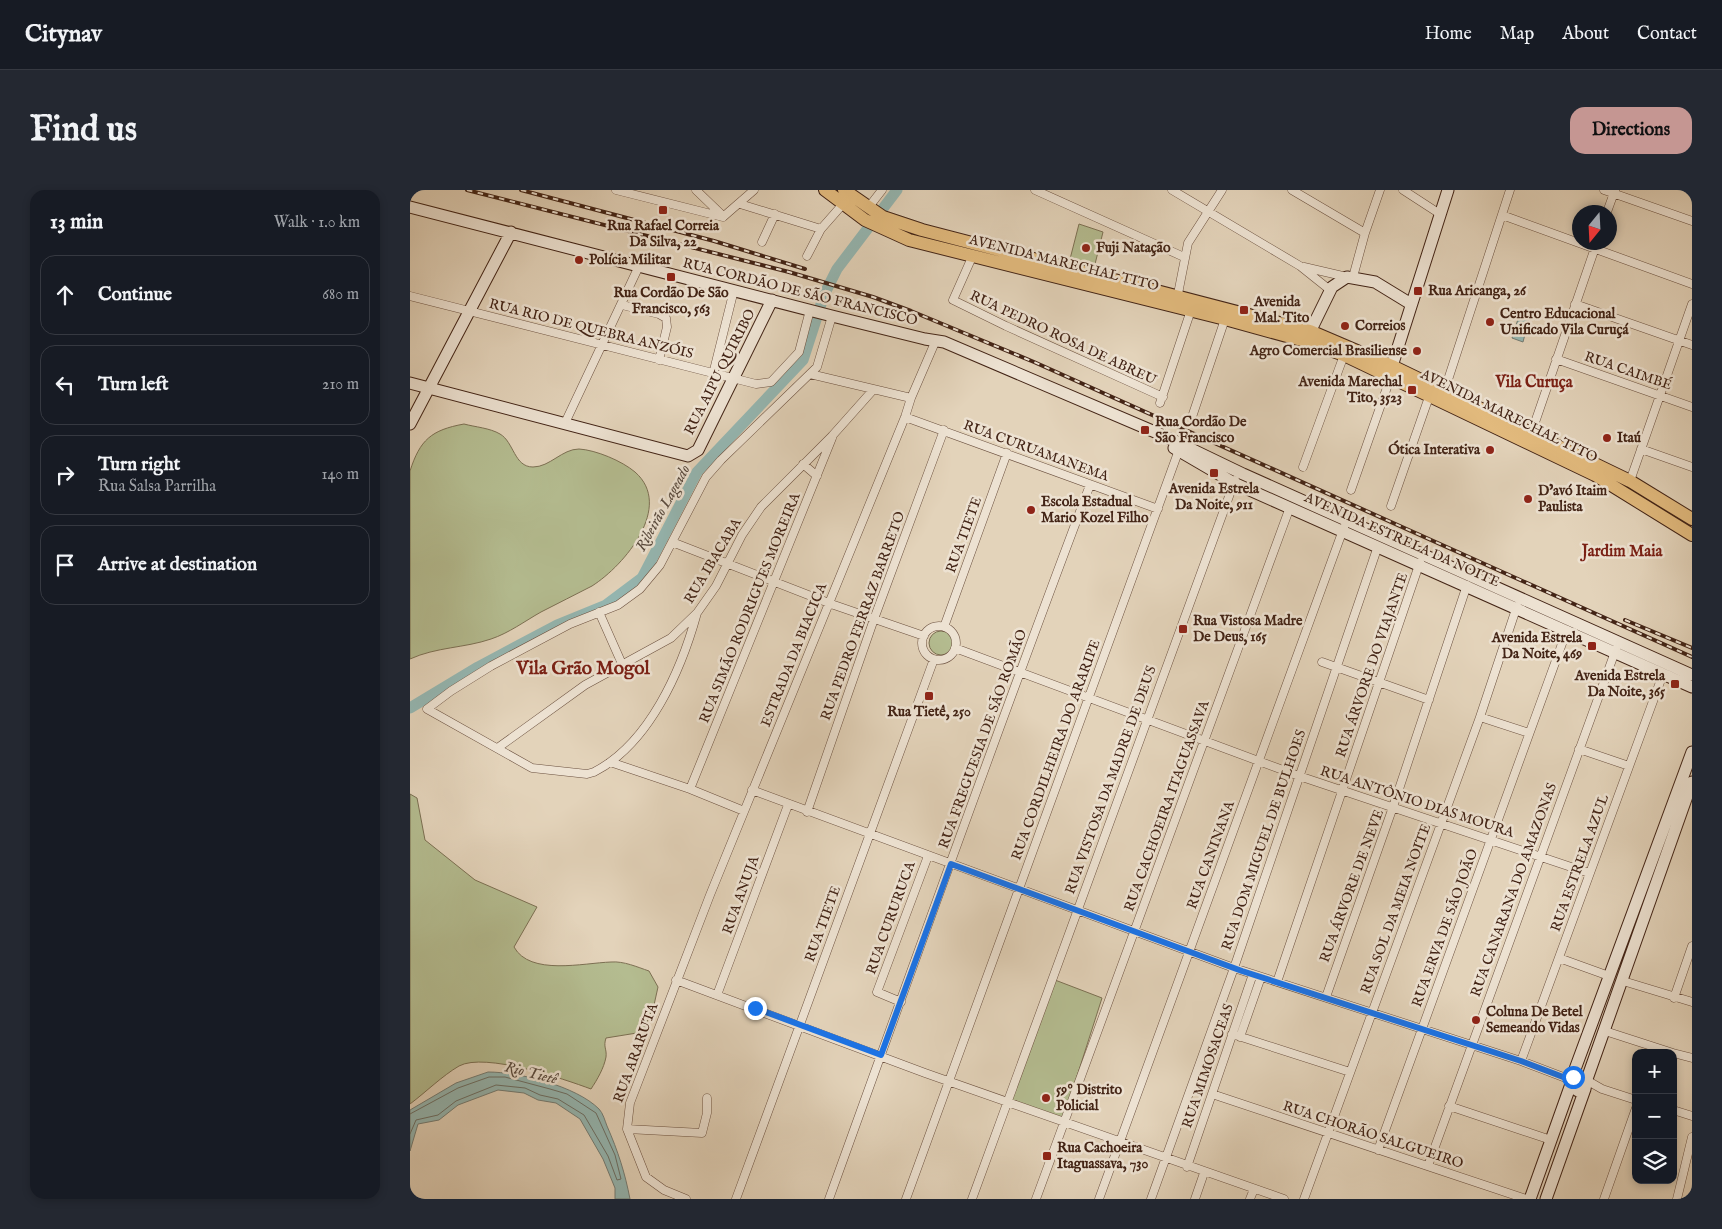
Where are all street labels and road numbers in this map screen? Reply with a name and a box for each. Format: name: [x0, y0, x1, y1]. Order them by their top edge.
street label: AVENIDA MARECHAL TITO: [966, 230, 1161, 295]
street label: RUA CORDÃO DE SÃO FRANCISCO: [681, 253, 920, 330]
street label: RUA PEDRO ROSA DE ABREU: [967, 287, 1159, 389]
street label: RUA RIO DE QUEBRA ANZÓIS: [487, 294, 695, 363]
street label: RUA AIPU QUIRIBO: [680, 306, 760, 438]
street label: RUA CAIMBÉ: [1582, 347, 1675, 394]
street label: AVENIDA MARECHAL TITO: [1417, 365, 1601, 467]
street label: RUA CURUAMANEMA: [961, 416, 1112, 486]
street label: AVENIDA ESTRELA DA NOITE: [1301, 488, 1503, 591]
street label: RUA SIMÃO RODRIGUES MOREIRA: [694, 489, 805, 726]
street label: RUA TIETE: [942, 494, 986, 576]
street label: RUA PEDRO FERRAZ BARRETO: [817, 509, 909, 723]
street label: RUA IBACABA: [680, 515, 746, 607]
street label: RUA ÁRVORE DO VIAJANTE: [1331, 570, 1412, 760]
street label: ESTRADA DA BIACICA: [757, 580, 831, 730]
street label: RUA FREGUESIA DE SÃO ROMÃO: [934, 626, 1031, 851]
street label: RUA CORDILHEIRA DO ARARIPE: [1008, 637, 1105, 863]
street label: RUA VISTOSA DA MADRE DE DEUS: [1061, 663, 1161, 897]
street label: RUA CACHOEIRA ITAGUASSAVA: [1120, 698, 1214, 914]
street label: RUA DOM MIGUEL DE BULHOES: [1218, 727, 1310, 953]
street label: RUA ANTÔNIO DIAS MOURA: [1318, 761, 1517, 842]
street label: RUA CANARANA DO AMAZONAS: [1467, 780, 1561, 1000]
street label: RUA ESTRELA AZUL: [1547, 792, 1613, 934]
street label: RUA CANINANA: [1183, 798, 1239, 912]
street label: RUA ÁRVORE DE NEVE: [1315, 806, 1388, 965]
street label: RUA SOL DA MEIA NOITE: [1357, 821, 1435, 997]
street label: RUA ERVA DE SÃO JOÃO: [1407, 846, 1482, 1010]
street label: RUA ANUJA: [718, 853, 764, 937]
street label: RUA CURURUCA: [862, 859, 920, 977]
street label: RUA TIETE: [801, 883, 845, 965]
street label: RUA ARARUTA: [610, 1000, 663, 1105]
street label: RUA MIMOSACEAS: [1178, 1001, 1238, 1131]
street label: RUA CHORÃO SALGUEIRO: [1280, 1096, 1466, 1173]

